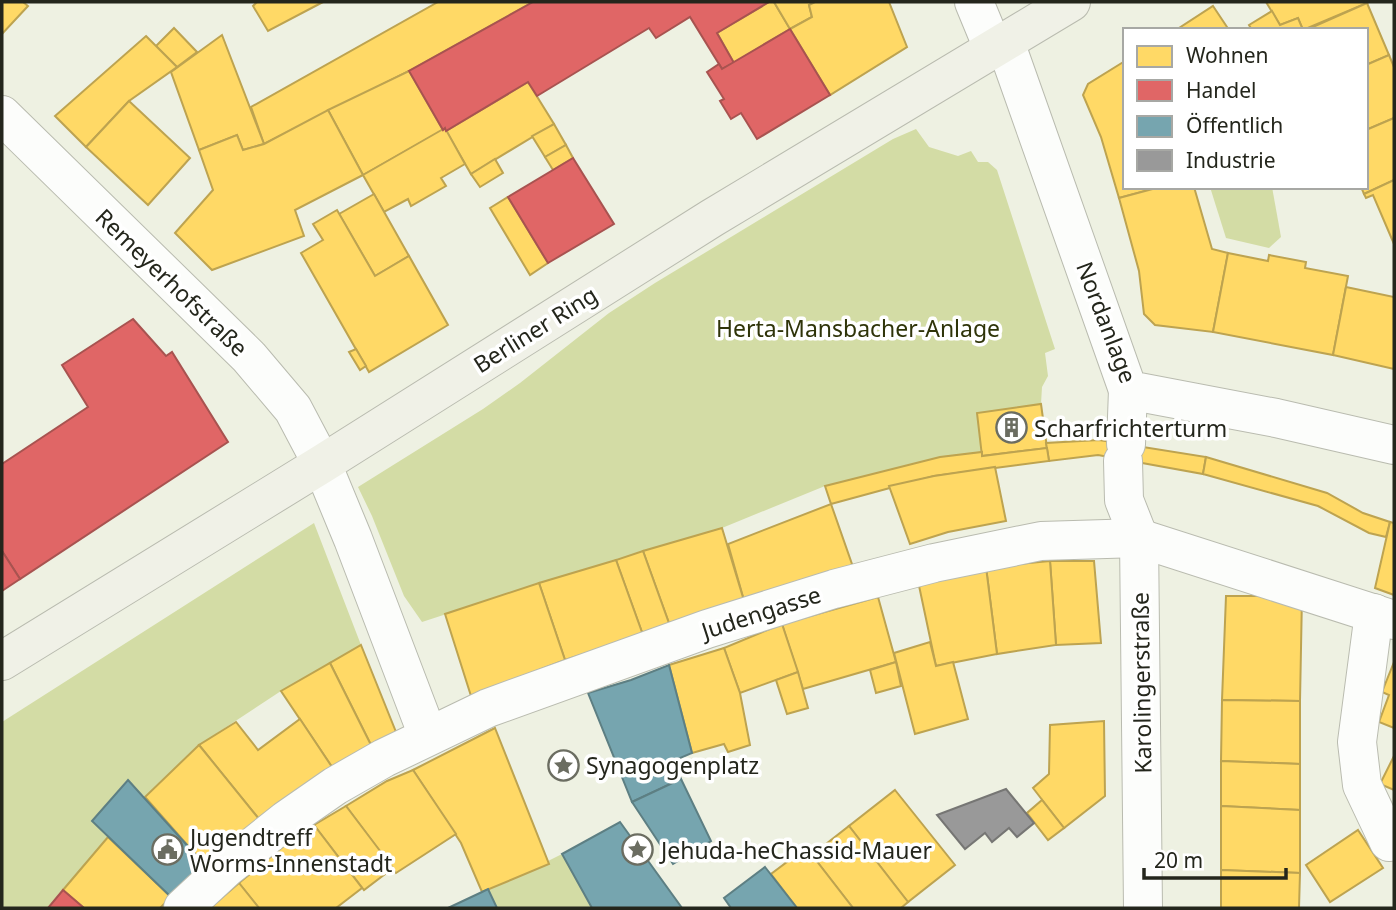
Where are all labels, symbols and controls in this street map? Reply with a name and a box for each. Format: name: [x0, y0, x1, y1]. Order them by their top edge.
legend: [1123, 28, 1368, 189]
text: Wohnen: [1186, 41, 1269, 69]
text: Handel: [1186, 76, 1257, 104]
text: Öffentlich: [1186, 111, 1283, 139]
text: Industrie: [1186, 146, 1276, 174]
street label: Remeyerhofstraße: [89, 201, 255, 363]
street label: Nordanlage: [1069, 257, 1145, 387]
street label: Berliner Ring: [467, 278, 603, 380]
park label: Herta-Mansbacher-Anlage: [716, 312, 1000, 344]
building icon: Scharfrichterturm: [994, 411, 1028, 445]
place label: Scharfrichterturm: [1034, 412, 1227, 444]
street label: Judengasse: [695, 578, 825, 647]
street label: Karolingerstraße: [1123, 592, 1159, 774]
place icon: Synagogenplatz: [546, 748, 580, 782]
place label: Synagogenplatz: [586, 749, 759, 781]
place label: Jugendtreff Worms-Innenstadt: [188, 821, 392, 879]
public building icon: Jugendtreff Worms-Innenstadt: [150, 833, 184, 867]
place icon: Jehuda-heChassid-Mauer: [621, 833, 655, 867]
place label: Jehuda-heChassid-Mauer: [659, 834, 932, 866]
scale bar: [1144, 836, 1286, 880]
text: 20 m: [1154, 846, 1203, 874]

